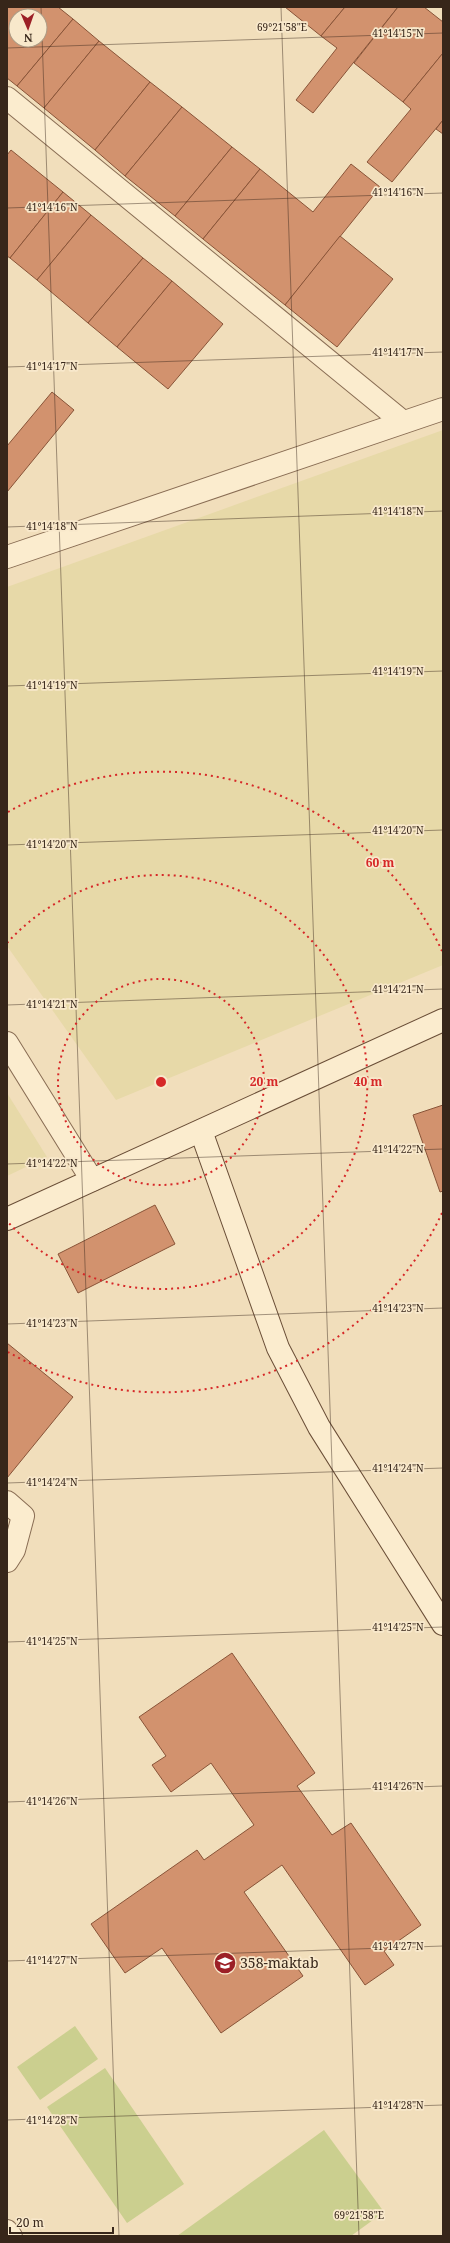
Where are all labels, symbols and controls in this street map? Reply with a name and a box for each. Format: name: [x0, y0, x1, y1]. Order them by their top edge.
north arrow: [8, 8, 48, 48]
text: 69°21'58"E: [257, 20, 307, 34]
text: 41°14'15"N: [372, 26, 424, 40]
text: N: [23, 31, 33, 46]
text: 41°14'16"N: [372, 185, 424, 199]
text: 41°14'16"N: [26, 200, 78, 214]
text: 41°14'17"N: [372, 345, 424, 359]
text: 41°14'17"N: [26, 359, 78, 373]
text: 41°14'18"N: [372, 504, 424, 518]
text: 41°14'18"N: [26, 519, 78, 533]
text: 41°14'19"N: [372, 664, 424, 678]
text: 41°14'19"N: [26, 678, 78, 692]
text: 41°14'20"N: [372, 823, 424, 837]
text: 41°14'20"N: [26, 837, 78, 851]
text: 60 m: [366, 854, 394, 871]
text: 41°14'21"N: [372, 982, 424, 996]
text: 41°14'21"N: [26, 997, 78, 1011]
text: 20 m: [250, 1073, 278, 1090]
text: 40 m: [354, 1073, 382, 1090]
centre of rings: [154, 1075, 168, 1089]
text: 41°14'22"N: [372, 1142, 424, 1156]
text: 41°14'22"N: [26, 1156, 78, 1170]
text: 41°14'23"N: [372, 1301, 424, 1315]
text: 41°14'23"N: [26, 1316, 78, 1330]
text: 41°14'24"N: [372, 1461, 424, 1475]
text: 41°14'24"N: [26, 1475, 78, 1489]
text: 41°14'25"N: [372, 1620, 424, 1634]
text: 41°14'25"N: [26, 1634, 78, 1648]
text: 41°14'26"N: [372, 1779, 424, 1793]
text: 41°14'26"N: [26, 1794, 78, 1808]
text: 41°14'27"N: [372, 1939, 424, 1953]
school or university icon: 358-maktab: [212, 1950, 238, 1976]
text: 41°14'27"N: [26, 1953, 78, 1967]
place label: 358-maktab: [240, 1953, 319, 1972]
text: 41°14'28"N: [372, 2098, 424, 2112]
text: 41°14'28"N: [26, 2113, 78, 2127]
text: 69°21'58"E: [334, 2208, 384, 2222]
scale bar: [10, 2209, 113, 2235]
text: 20 m: [16, 2214, 44, 2231]

